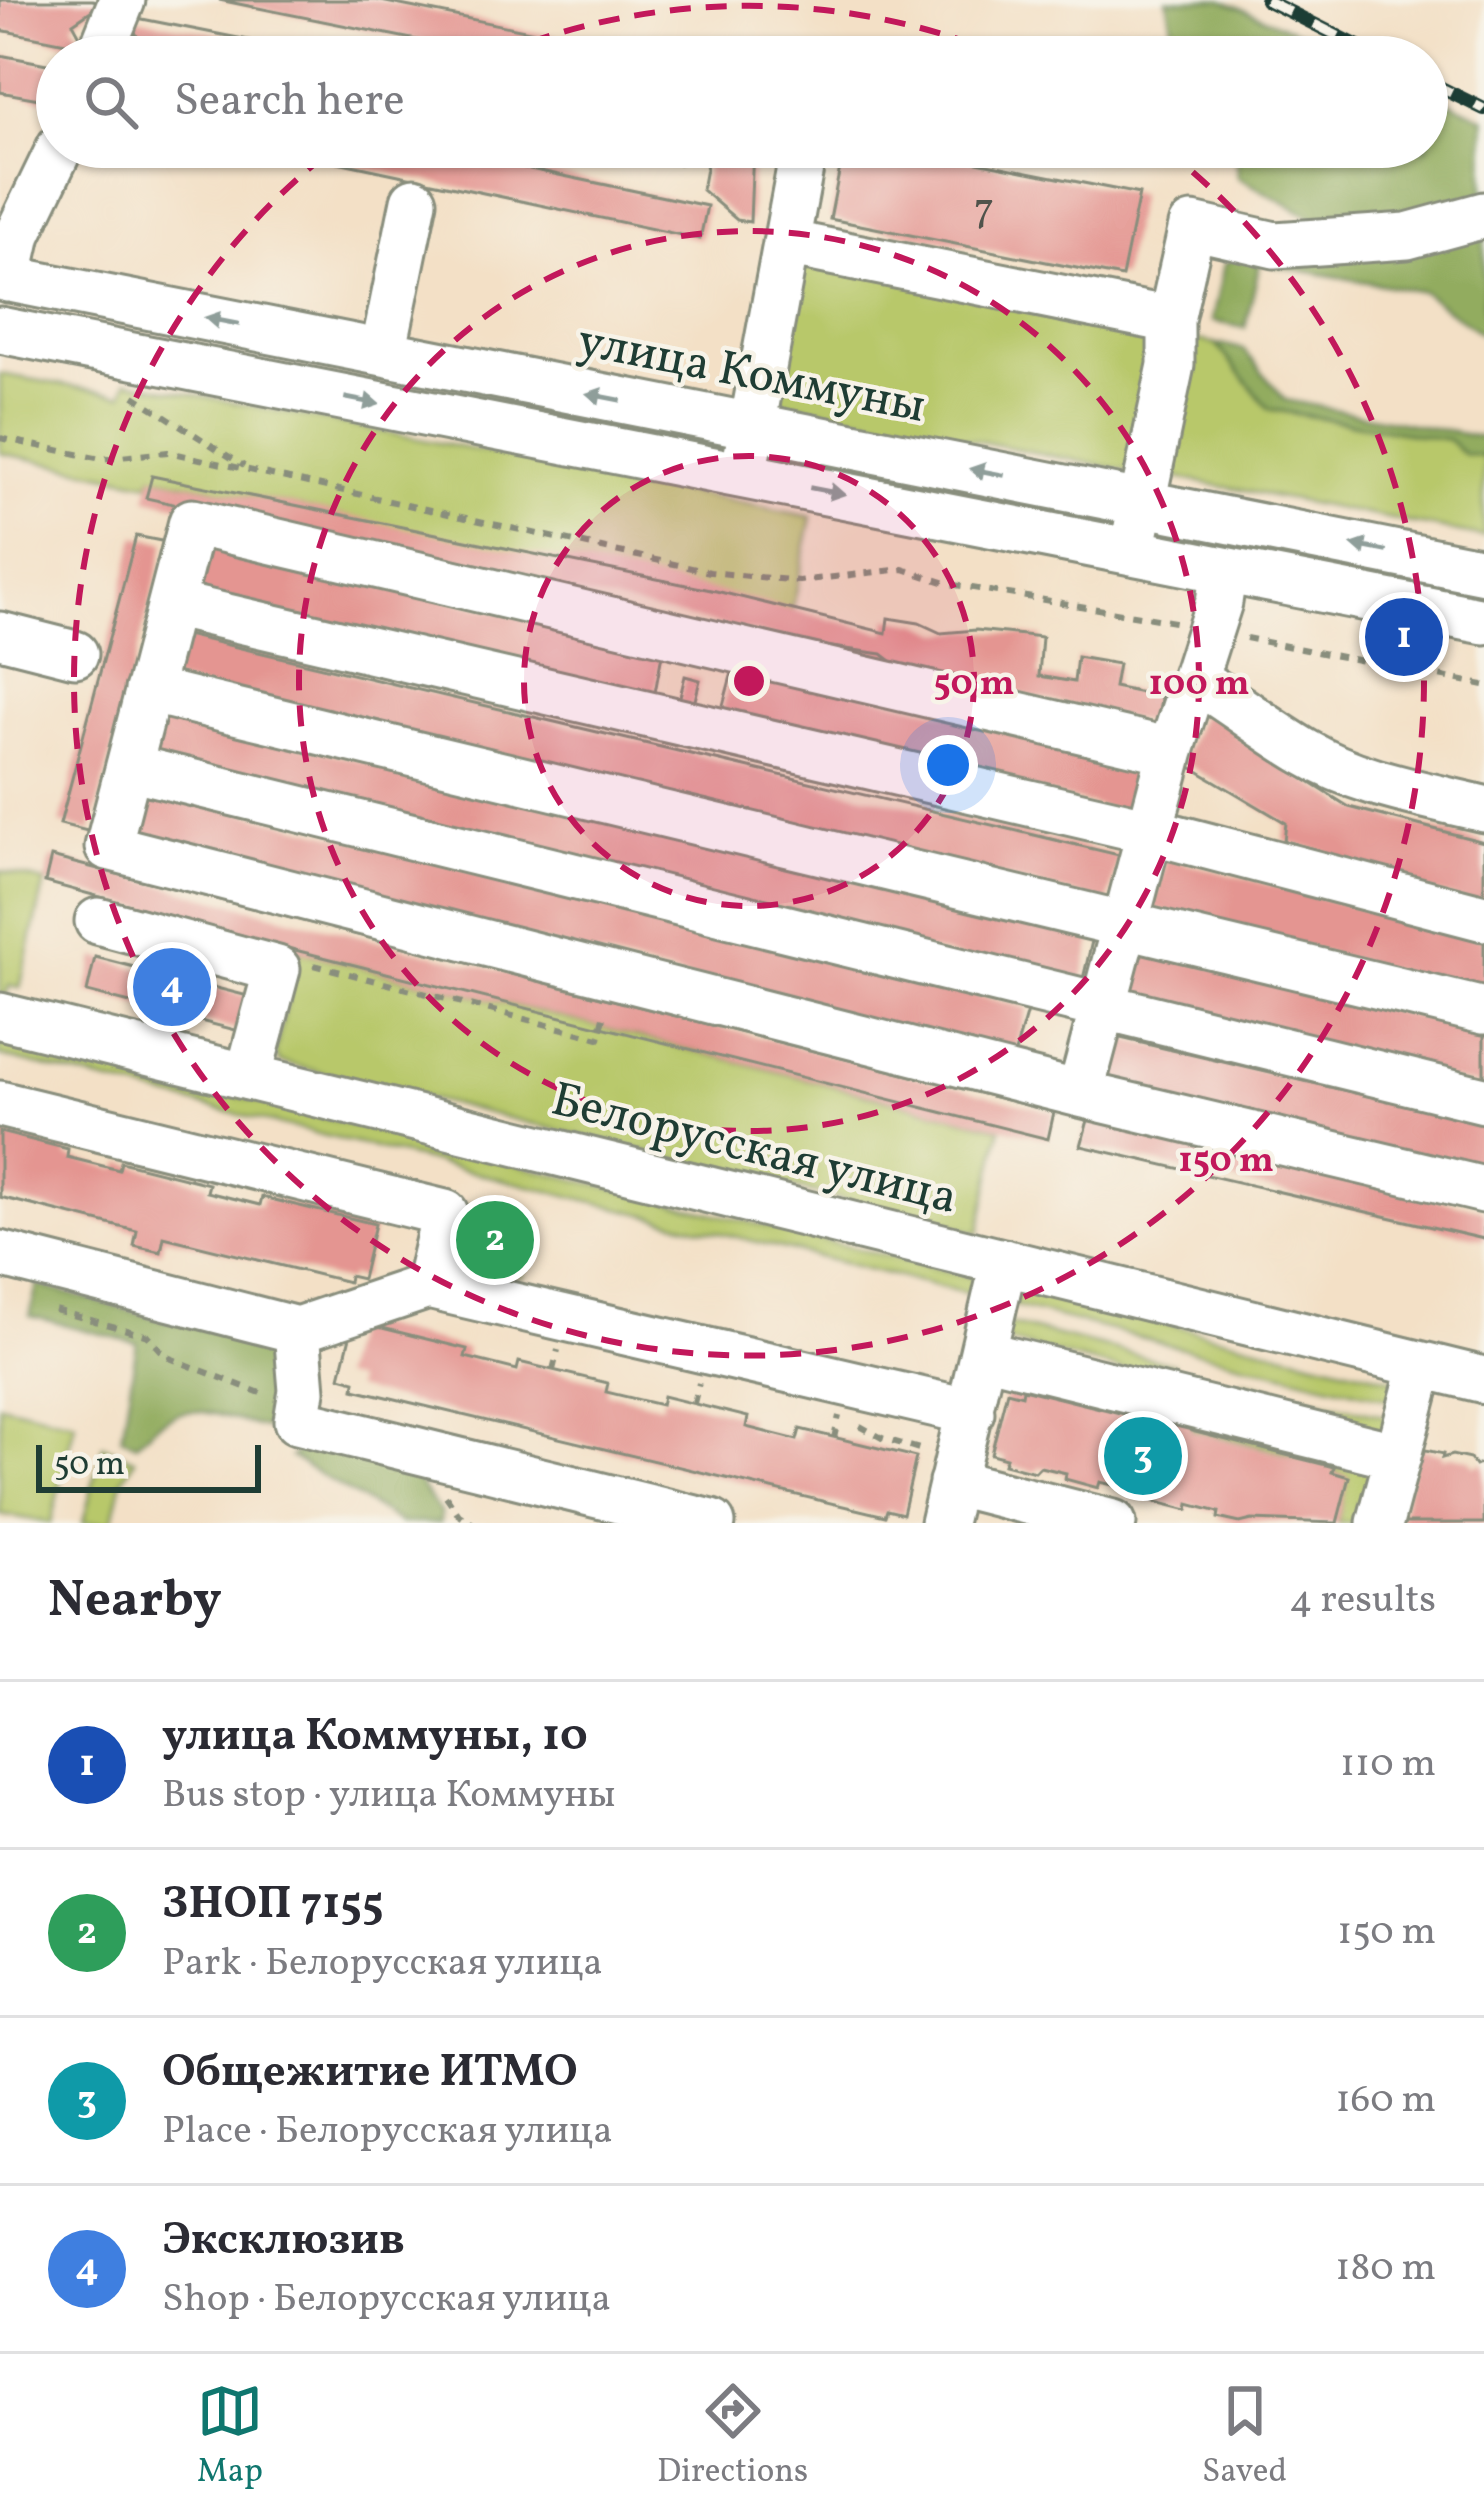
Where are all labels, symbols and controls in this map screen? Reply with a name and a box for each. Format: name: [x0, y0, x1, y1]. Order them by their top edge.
search box: [36, 36, 1448, 168]
icon: search: [78, 69, 144, 135]
text: Search here: [174, 71, 405, 134]
house number: 7: [974, 182, 994, 241]
street label: улица Коммуны: [572, 309, 931, 442]
one-way arrow: [202, 311, 240, 330]
one-way arrow: [585, 387, 623, 406]
one-way arrow: [344, 392, 382, 411]
one-way arrow: [967, 462, 1005, 481]
one-way arrow: [809, 483, 847, 502]
one-way arrow: [1350, 538, 1388, 557]
pin: 1: [1365, 592, 1443, 682]
centre of rings: [728, 660, 770, 702]
text: 50 m: [933, 660, 1015, 710]
text: 100 m: [1148, 660, 1250, 710]
your location: [918, 735, 978, 795]
pin: 4: [133, 942, 211, 1032]
street label: Белорусская улица: [544, 1068, 964, 1233]
text: 150 m: [1178, 1137, 1274, 1187]
pin: 2: [456, 1195, 534, 1285]
pin: 3: [1104, 1411, 1182, 1501]
scale bar: [36, 1439, 261, 1492]
text: 50 m: [54, 1443, 125, 1489]
text: Nearby: [48, 1566, 222, 1637]
text: 4 results: [1289, 1574, 1436, 1628]
text: улица Коммуны, 10: [162, 1706, 588, 1769]
text: 1: [79, 1738, 95, 1792]
text: 110 m: [1340, 1738, 1436, 1792]
text: Bus stop · улица Коммуны: [162, 1769, 616, 1823]
text: ЗНОП 7155: [162, 1874, 384, 1937]
text: 2: [77, 1906, 97, 1960]
text: 150 m: [1337, 1906, 1436, 1960]
text: Park · Белорусская улица: [162, 1937, 603, 1991]
text: Общежитие ИТМО: [162, 2042, 578, 2105]
text: 3: [77, 2074, 97, 2128]
text: 160 m: [1335, 2074, 1436, 2128]
text: Place · Белорусская улица: [162, 2105, 613, 2159]
text: Эксклюзив: [162, 2210, 405, 2273]
text: 4: [75, 2242, 99, 2296]
text: 180 m: [1335, 2242, 1436, 2296]
text: Shop · Белорусская улица: [162, 2273, 611, 2327]
tab: Map: [197, 2378, 263, 2496]
tab: Directions: [657, 2378, 808, 2496]
tab: Saved: [1202, 2378, 1287, 2496]

